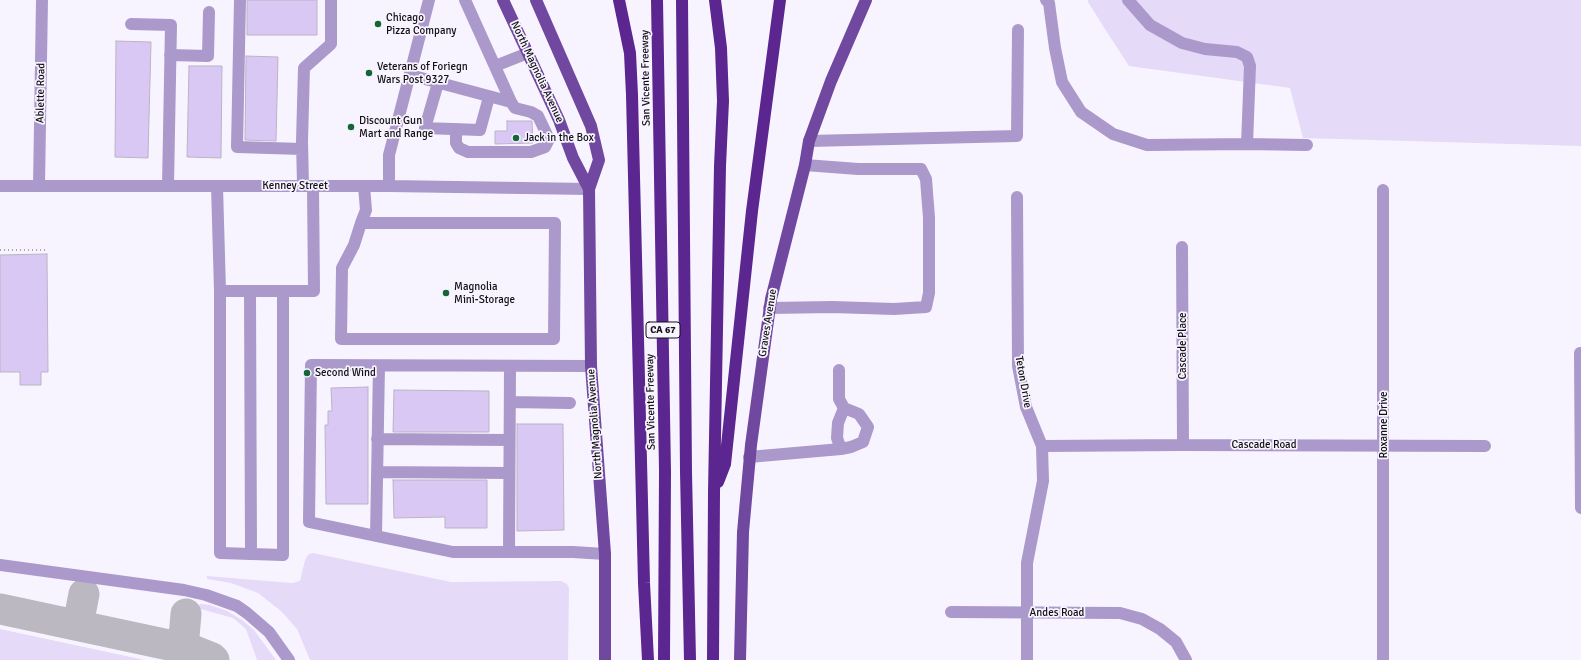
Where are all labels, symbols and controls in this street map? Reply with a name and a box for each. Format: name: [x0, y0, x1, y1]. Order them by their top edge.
place label: Chicago Pizza Company: [386, 11, 456, 37]
marker: Chicago Pizza Company: [373, 19, 383, 29]
street label: North Magnolia Avenue: [508, 19, 566, 125]
street label: San Vicente Freeway: [639, 30, 653, 126]
place label: Veterans of Foriegn Wars Post 9327: [377, 60, 468, 86]
street label: Ablette Road: [34, 63, 48, 123]
marker: Veterans of Foriegn Wars Post 9327: [364, 68, 374, 78]
place label: Discount Gun Mart and Range: [359, 114, 433, 140]
marker: Discount Gun Mart and Range: [346, 122, 356, 132]
place label: Jack in the Box: [524, 131, 594, 145]
marker: Jack in the Box: [511, 133, 521, 143]
street label: Kenney Street: [262, 179, 328, 193]
place label: Magnolia Mini-Storage: [454, 280, 515, 306]
marker: Magnolia Mini-Storage: [441, 288, 451, 298]
street label: Graves Avenue: [756, 288, 780, 358]
street label: Cascade Place: [1176, 312, 1190, 380]
road number: CA 67: [646, 322, 680, 338]
street label: San Vicente Freeway: [644, 354, 658, 450]
street label: Teton Drive: [1012, 355, 1034, 409]
place label: Second Wind: [315, 366, 376, 380]
marker: Second Wind: [302, 368, 312, 378]
street label: North Magnolia Avenue: [585, 369, 605, 479]
street label: Roxanne Drive: [1377, 391, 1391, 459]
street label: Cascade Road: [1232, 438, 1296, 452]
street label: Andes Road: [1030, 606, 1084, 620]

